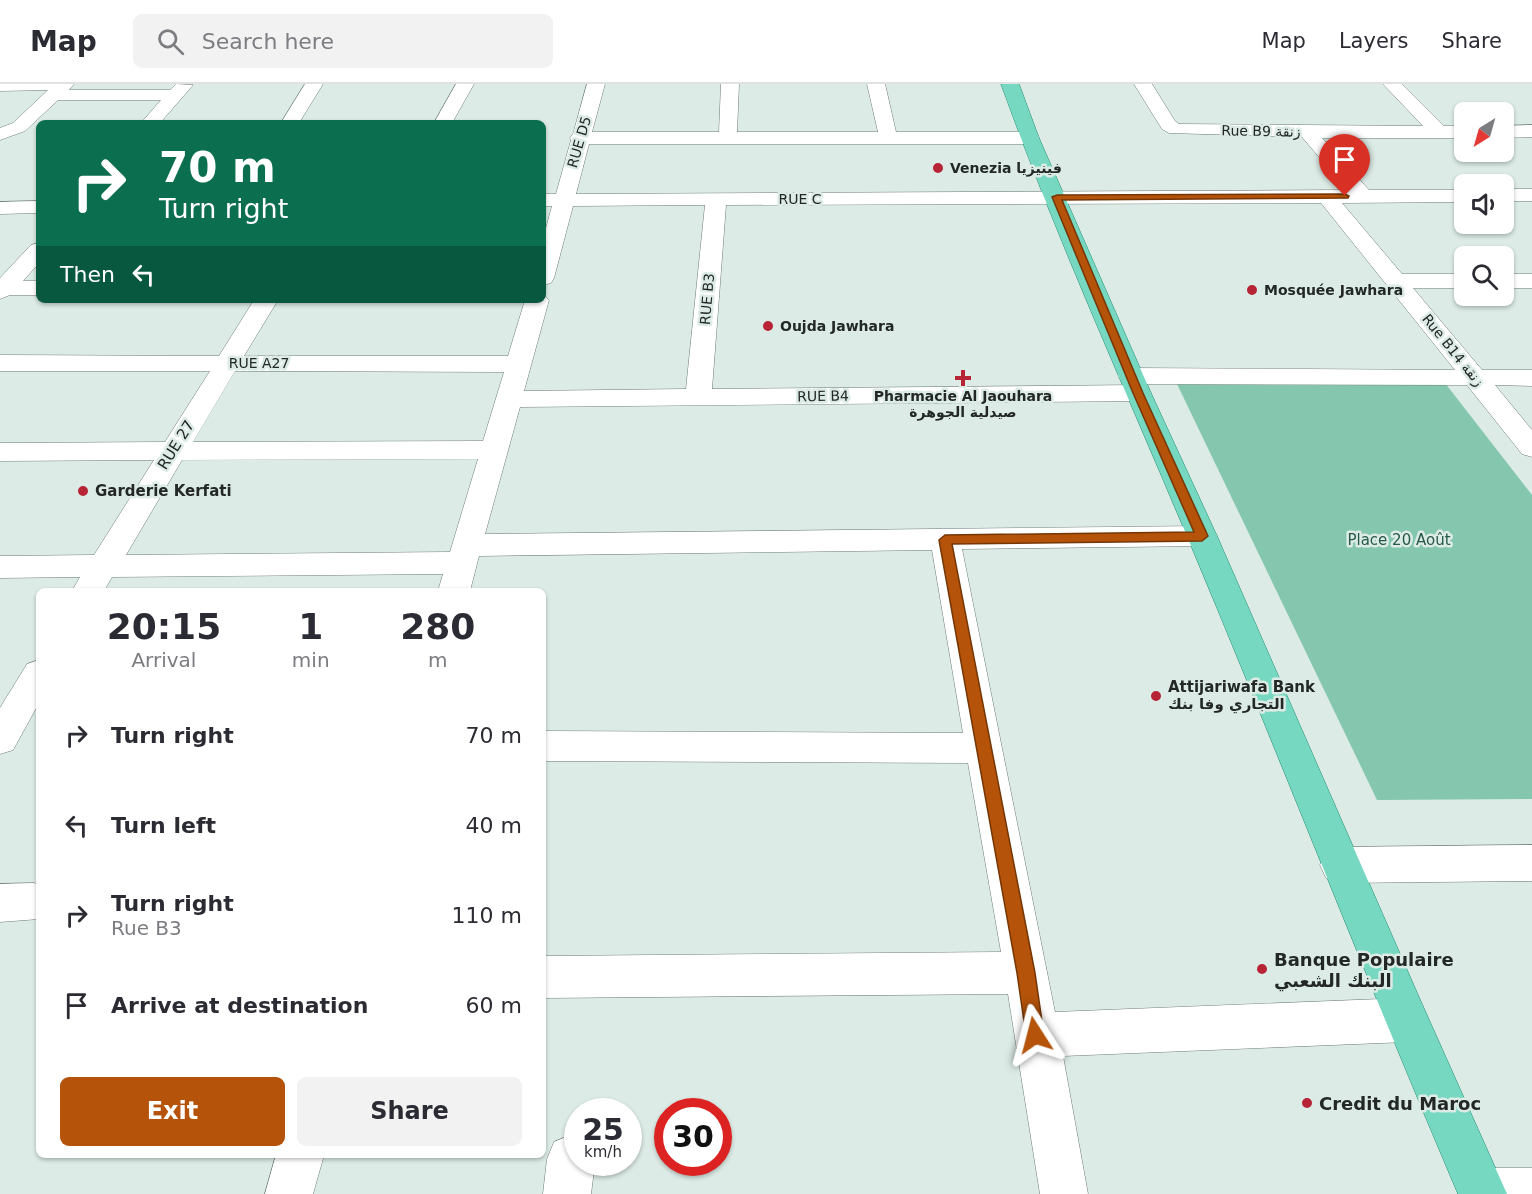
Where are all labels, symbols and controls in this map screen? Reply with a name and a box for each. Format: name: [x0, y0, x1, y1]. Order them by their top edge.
search box: [133, 14, 553, 68]
text: Map: [30, 25, 97, 58]
icon: search: [154, 25, 187, 58]
text: Search here: [202, 29, 334, 54]
text: Map: [1262, 29, 1306, 53]
text: Layers: [1339, 29, 1408, 53]
text: Share: [1441, 29, 1502, 53]
north arrow: [1454, 102, 1514, 162]
map controls: [1454, 102, 1514, 306]
street label: RUE D5: [564, 114, 594, 170]
street label: Rue B9 زنقة: [1221, 122, 1301, 141]
pin: [1319, 134, 1370, 196]
text: 70 m: [159, 143, 276, 192]
icon: arrive: [1328, 143, 1361, 176]
icon: right: [60, 144, 138, 222]
place label: Venezia فينيزيا: [950, 160, 1062, 177]
marker: Venezia فينيزيا: [931, 161, 945, 175]
button: sound: [1454, 174, 1514, 234]
street label: RUE C: [778, 191, 822, 207]
text: Turn right: [159, 193, 288, 224]
button: search: [1454, 246, 1514, 306]
icon: left: [127, 258, 160, 291]
text: Then: [60, 262, 115, 287]
street label: RUE B3: [697, 273, 717, 325]
place label: Mosquée Jawhara: [1264, 282, 1403, 298]
marker: Mosquée Jawhara: [1245, 283, 1259, 297]
street label: Rue B14 زنقة: [1418, 311, 1487, 390]
place label: Oujda Jawhara: [780, 318, 894, 334]
marker: Oujda Jawhara: [761, 319, 775, 333]
street label: RUE A27: [229, 355, 289, 371]
marker: Pharmacie Al Jaouhara صيدلية الجوهرة: [956, 371, 970, 385]
street label: RUE B4: [797, 388, 849, 404]
place label: Pharmacie Al Jaouhara صيدلية الجوهرة: [874, 388, 1052, 421]
street label: RUE 27: [154, 417, 198, 473]
place label: Garderie Kerfati: [95, 482, 232, 500]
marker: Garderie Kerfati: [76, 484, 90, 498]
park label: Place 20 Août: [1347, 531, 1451, 549]
text: 20:15: [107, 606, 221, 647]
text: 1: [298, 606, 323, 647]
text: 280: [400, 606, 475, 647]
text: Arrival: [131, 648, 196, 672]
text: min: [292, 648, 330, 672]
text: m: [428, 648, 448, 672]
place label: Attijariwafa Bank التجاري وفا بنك: [1168, 678, 1316, 714]
marker: Attijariwafa Bank التجاري وفا بنك: [1149, 689, 1163, 703]
icon: right: [60, 719, 93, 752]
text: Turn right: [111, 723, 234, 748]
text: 70 m: [466, 723, 522, 748]
icon: left: [60, 809, 93, 842]
text: Turn left: [111, 813, 216, 838]
text: 40 m: [466, 813, 522, 838]
text: Turn right: [111, 891, 234, 916]
icon: right: [60, 899, 93, 932]
text: 110 m: [452, 903, 522, 928]
text: Rue B3: [111, 916, 182, 940]
place label: Banque Populaire البنك الشعبي: [1274, 949, 1454, 992]
marker: Banque Populaire البنك الشعبي: [1255, 962, 1269, 976]
icon: arrive: [60, 989, 93, 1022]
text: Arrive at destination: [111, 993, 368, 1018]
text: 60 m: [466, 993, 522, 1018]
position arrow: [1003, 1003, 1067, 1067]
button: Exit: [60, 1077, 285, 1146]
button: Share: [297, 1077, 522, 1146]
place label: Credit du Maroc: [1319, 1093, 1481, 1114]
marker: Credit du Maroc: [1300, 1096, 1314, 1110]
speed limit sign: 30: [654, 1098, 732, 1176]
text: 25: [582, 1112, 624, 1147]
text: km/h: [584, 1143, 622, 1161]

